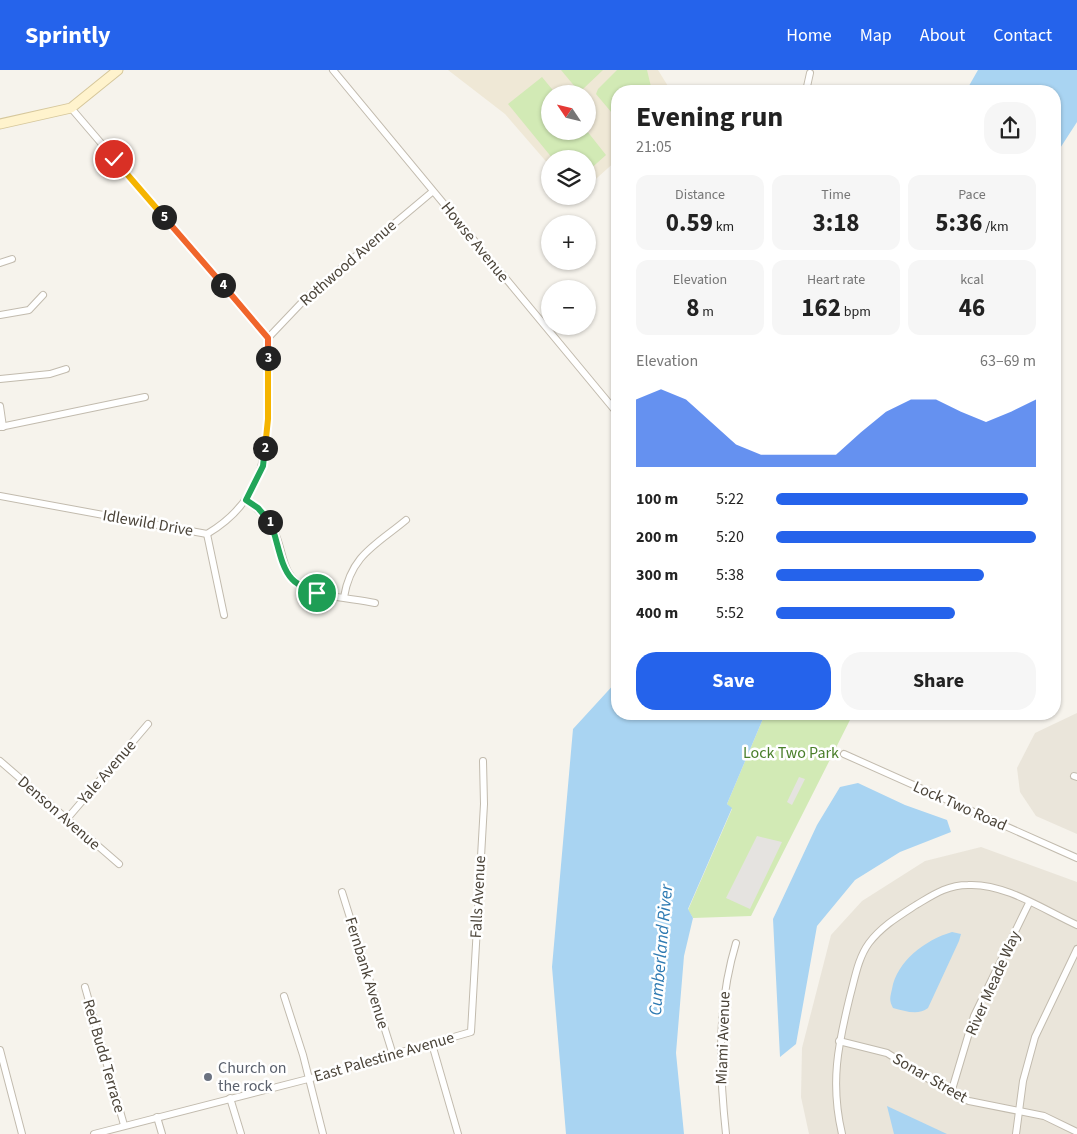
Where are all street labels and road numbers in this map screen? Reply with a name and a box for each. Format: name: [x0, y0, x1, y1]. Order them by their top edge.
street label: Howse Avenue: [436, 197, 514, 287]
street label: Rothwood Avenue: [295, 215, 401, 311]
street label: Idlewild Drive: [101, 504, 195, 542]
street label: Yale Avenue: [72, 735, 141, 810]
street label: Denson Avenue: [13, 771, 105, 855]
street label: Lock Two Road: [910, 776, 1010, 836]
street label: Falls Avenue: [465, 855, 491, 939]
street label: Fernbank Avenue: [340, 914, 394, 1032]
street label: River Meade Way: [960, 927, 1026, 1039]
street label: Miami Avenue: [710, 991, 736, 1085]
street label: Red Budd Terrace: [77, 997, 131, 1115]
street label: East Palestine Avenue: [311, 1026, 457, 1088]
street label: Sonar Street: [889, 1048, 972, 1109]

